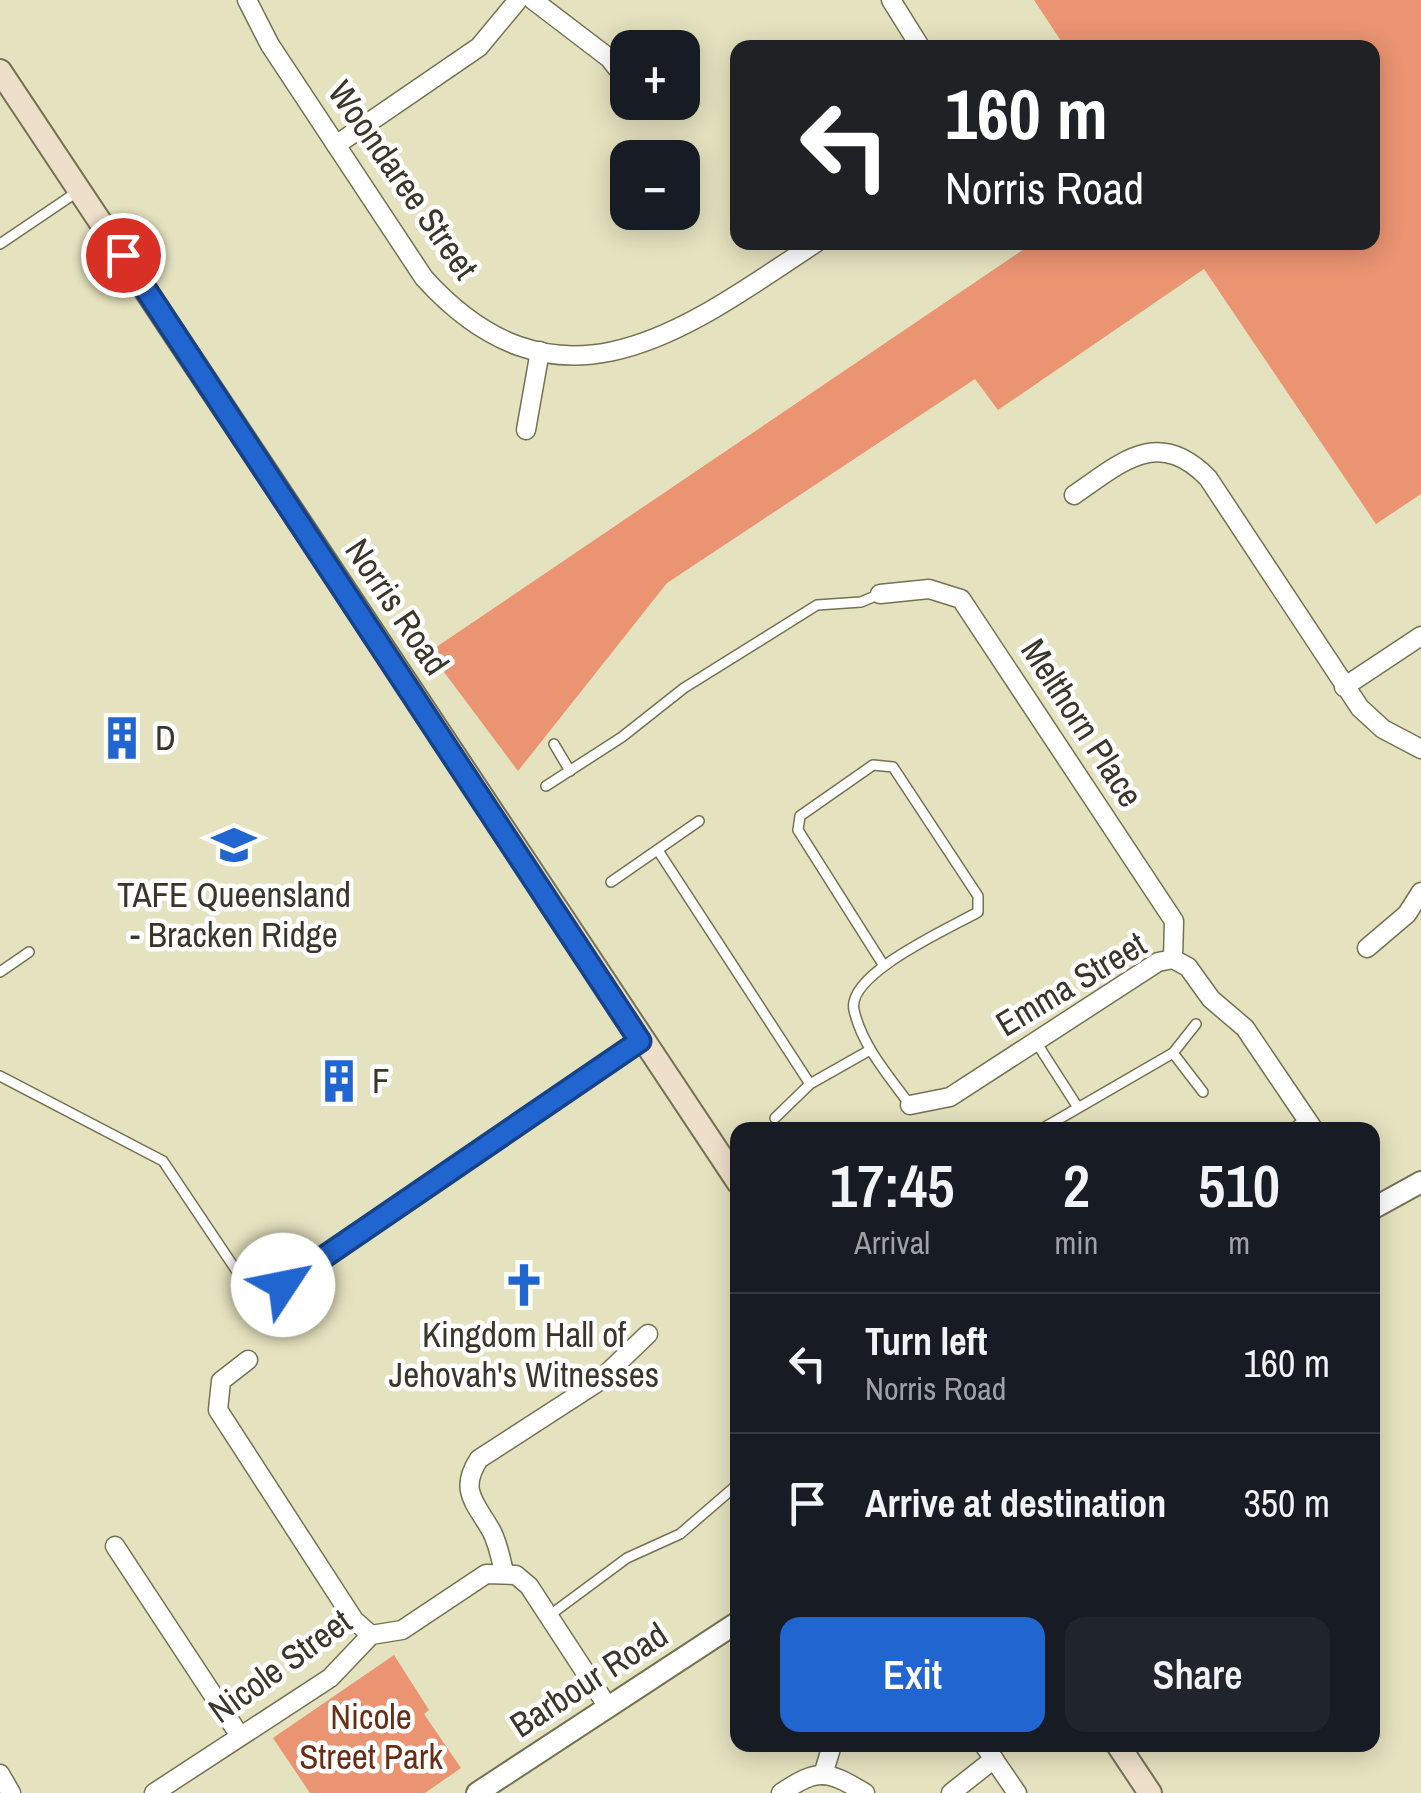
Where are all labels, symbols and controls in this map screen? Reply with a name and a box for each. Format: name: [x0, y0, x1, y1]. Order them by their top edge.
map controls: [610, 30, 700, 230]
button: +: [610, 30, 700, 120]
text: 160 m: [945, 67, 1108, 161]
street label: Woondaree Street: [317, 71, 489, 288]
icon: left: [780, 80, 910, 210]
button: −: [610, 140, 700, 230]
text: Norris Road: [945, 157, 1144, 218]
pin: [81, 213, 166, 298]
icon: arrive: [96, 228, 151, 283]
street label: Norris Road: [335, 529, 460, 684]
street label: Melthorn Place: [1011, 630, 1154, 816]
building icon: D: [98, 714, 146, 762]
place label: D: [155, 714, 176, 761]
school or university icon: TAFE Queensland - Bracken Ridge: [210, 821, 258, 869]
place label: TAFE Queensland - Bracken Ridge: [117, 871, 351, 958]
street label: Emma Street: [987, 920, 1155, 1047]
building icon: F: [315, 1057, 363, 1105]
place label: F: [372, 1057, 390, 1104]
text: 17:45: [830, 1145, 955, 1226]
text: 2: [1063, 1145, 1090, 1226]
text: 510: [1198, 1145, 1280, 1226]
text: Arrival: [854, 1221, 930, 1264]
text: min: [1055, 1221, 1098, 1264]
text: m: [1228, 1221, 1250, 1264]
position arrow: [231, 1233, 335, 1337]
church icon: Kingdom Hall of Jehovah's Witnesses: [500, 1261, 548, 1309]
place label: Kingdom Hall of Jehovah's Witnesses: [389, 1311, 659, 1398]
text: Turn left: [865, 1316, 987, 1367]
icon: left: [780, 1336, 835, 1391]
text: 160 m: [1243, 1338, 1330, 1389]
text: Norris Road: [865, 1367, 1006, 1410]
icon: arrive: [780, 1476, 835, 1531]
text: Arrive at destination: [865, 1478, 1166, 1529]
text: 350 m: [1243, 1478, 1330, 1529]
street label: Nicole Street: [199, 1598, 361, 1733]
street label: Barbour Road: [501, 1611, 676, 1748]
button: Exit: [780, 1617, 1045, 1732]
button: Share: [1065, 1617, 1330, 1732]
park label: Nicole Street Park: [299, 1693, 443, 1780]

